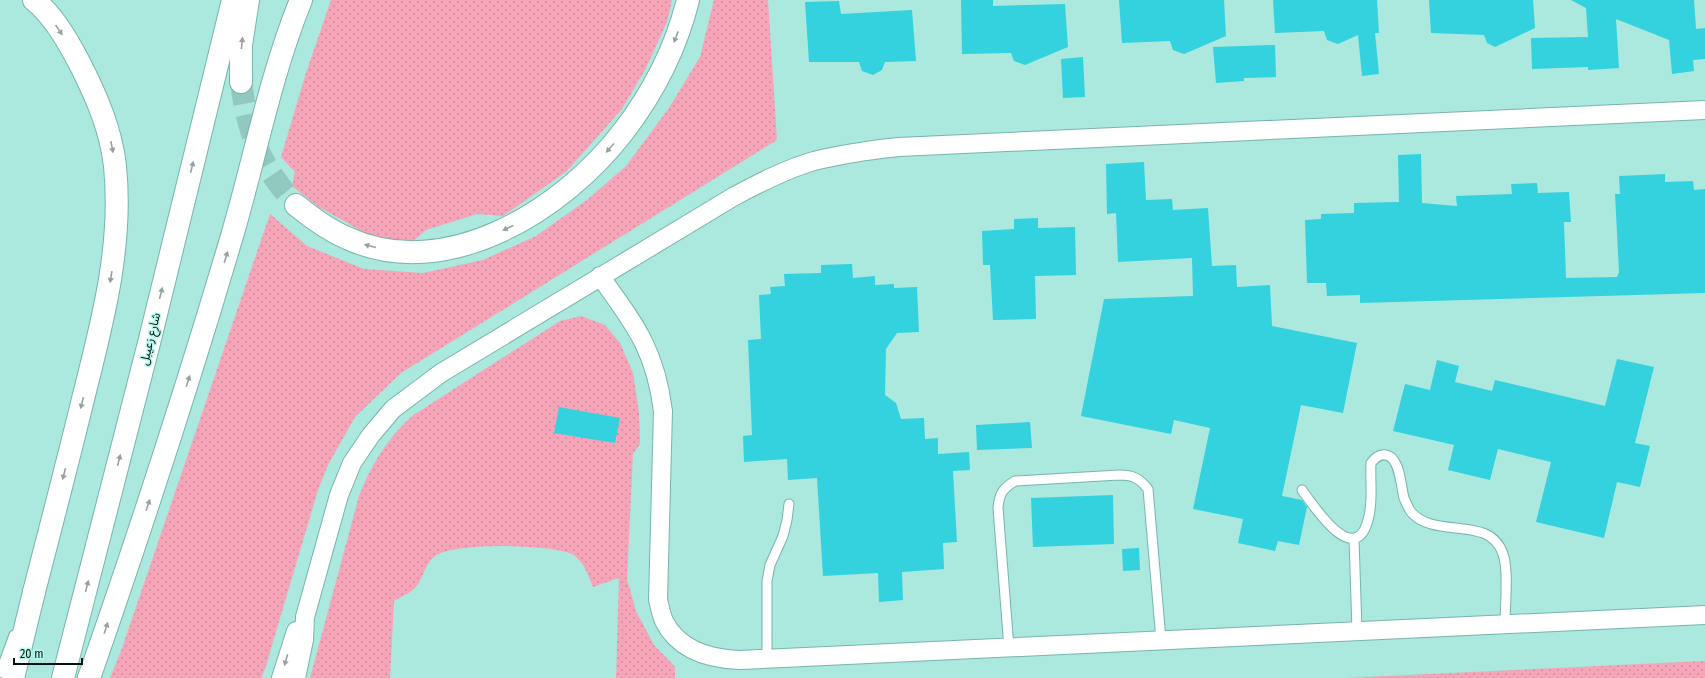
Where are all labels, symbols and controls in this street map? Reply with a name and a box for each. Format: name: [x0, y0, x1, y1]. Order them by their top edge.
one-way arrow: [55, 24, 63, 35]
one-way arrow: [673, 32, 679, 44]
one-way arrow: [239, 37, 245, 49]
one-way arrow: [109, 141, 115, 153]
one-way arrow: [605, 143, 614, 153]
one-way arrow: [190, 161, 196, 173]
one-way arrow: [503, 225, 514, 231]
one-way arrow: [363, 243, 375, 249]
one-way arrow: [223, 251, 229, 263]
one-way arrow: [108, 271, 114, 283]
one-way arrow: [159, 287, 165, 300]
street label: شارع زعيبل: [137, 311, 165, 367]
one-way arrow: [185, 375, 191, 387]
one-way arrow: [79, 398, 85, 410]
one-way arrow: [116, 454, 122, 466]
one-way arrow: [61, 469, 67, 481]
one-way arrow: [145, 498, 151, 510]
one-way arrow: [84, 580, 90, 592]
one-way arrow: [104, 622, 110, 634]
scale bar: [14, 640, 82, 666]
text: 20 m: [20, 647, 44, 661]
one-way arrow: [283, 653, 289, 666]

